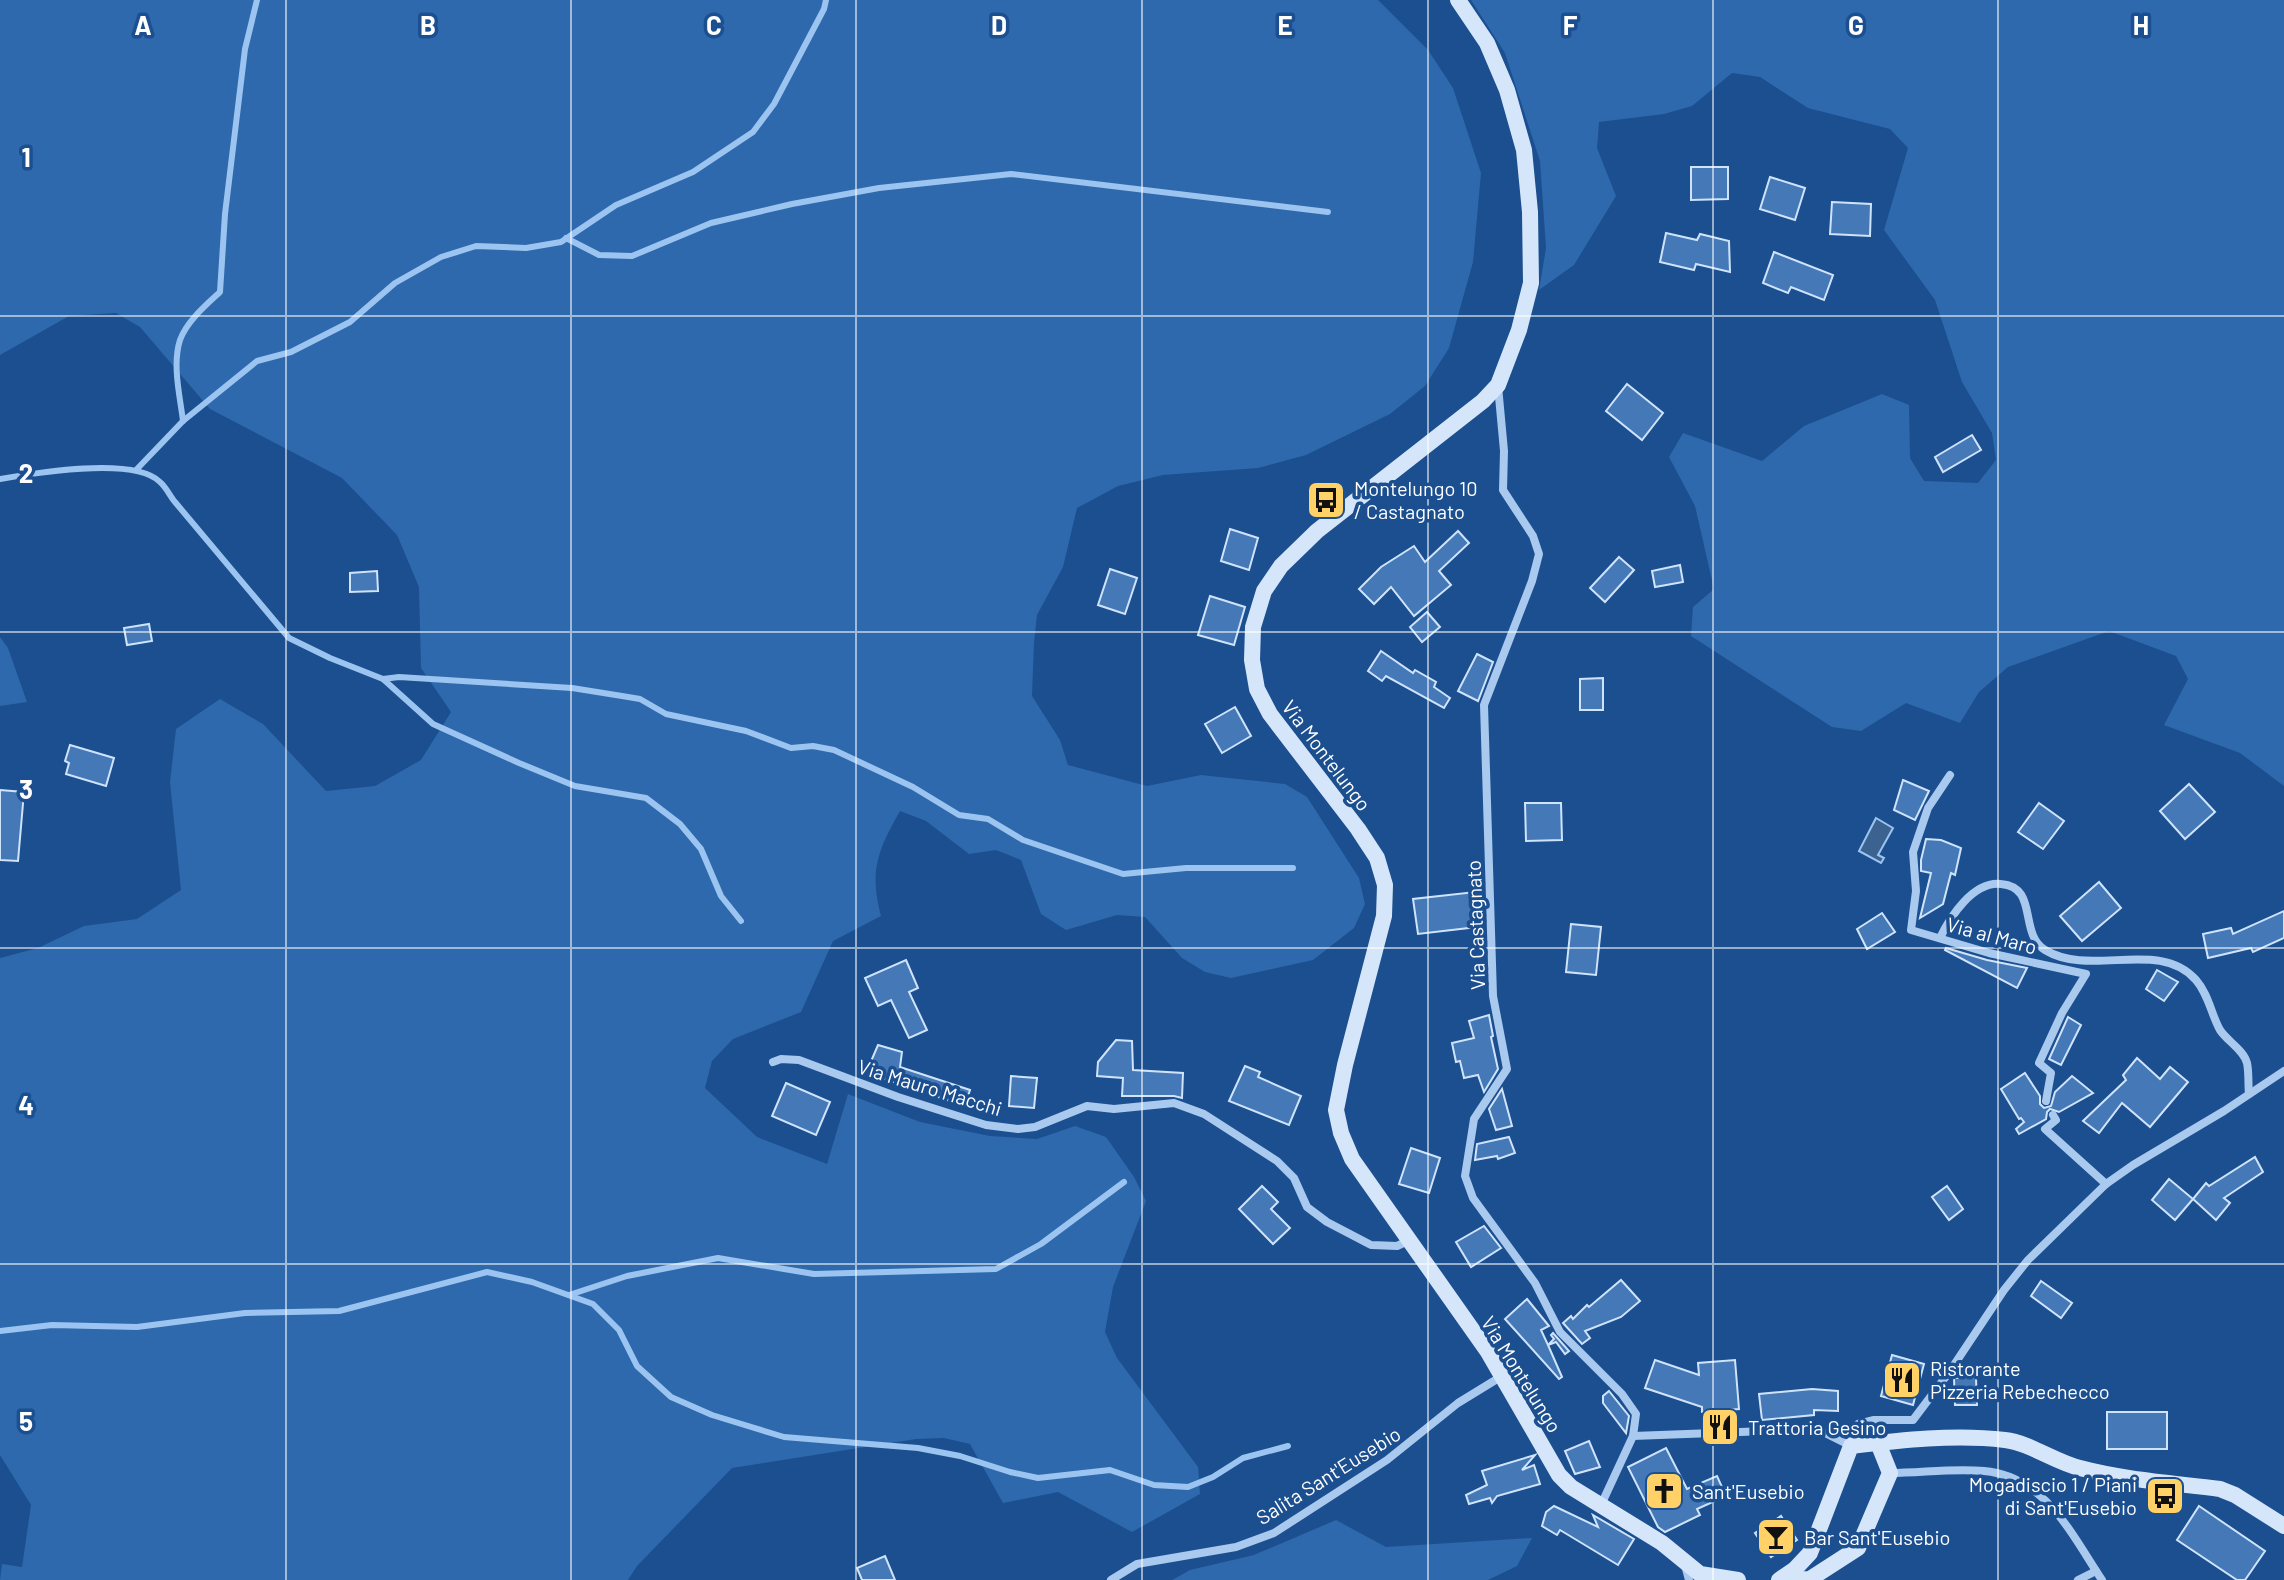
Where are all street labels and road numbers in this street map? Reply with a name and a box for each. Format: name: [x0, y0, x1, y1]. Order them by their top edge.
street label: Via Montelungo: [1278, 695, 1376, 815]
street label: Via Castagnato: [1461, 860, 1489, 990]
street label: Via al Maro: [1944, 911, 2040, 959]
street label: Via Mauro Macchi: [855, 1054, 1005, 1120]
street label: Via Montelungo: [1477, 1311, 1567, 1437]
street label: Salita Sant'Eusebio: [1251, 1421, 1405, 1529]

